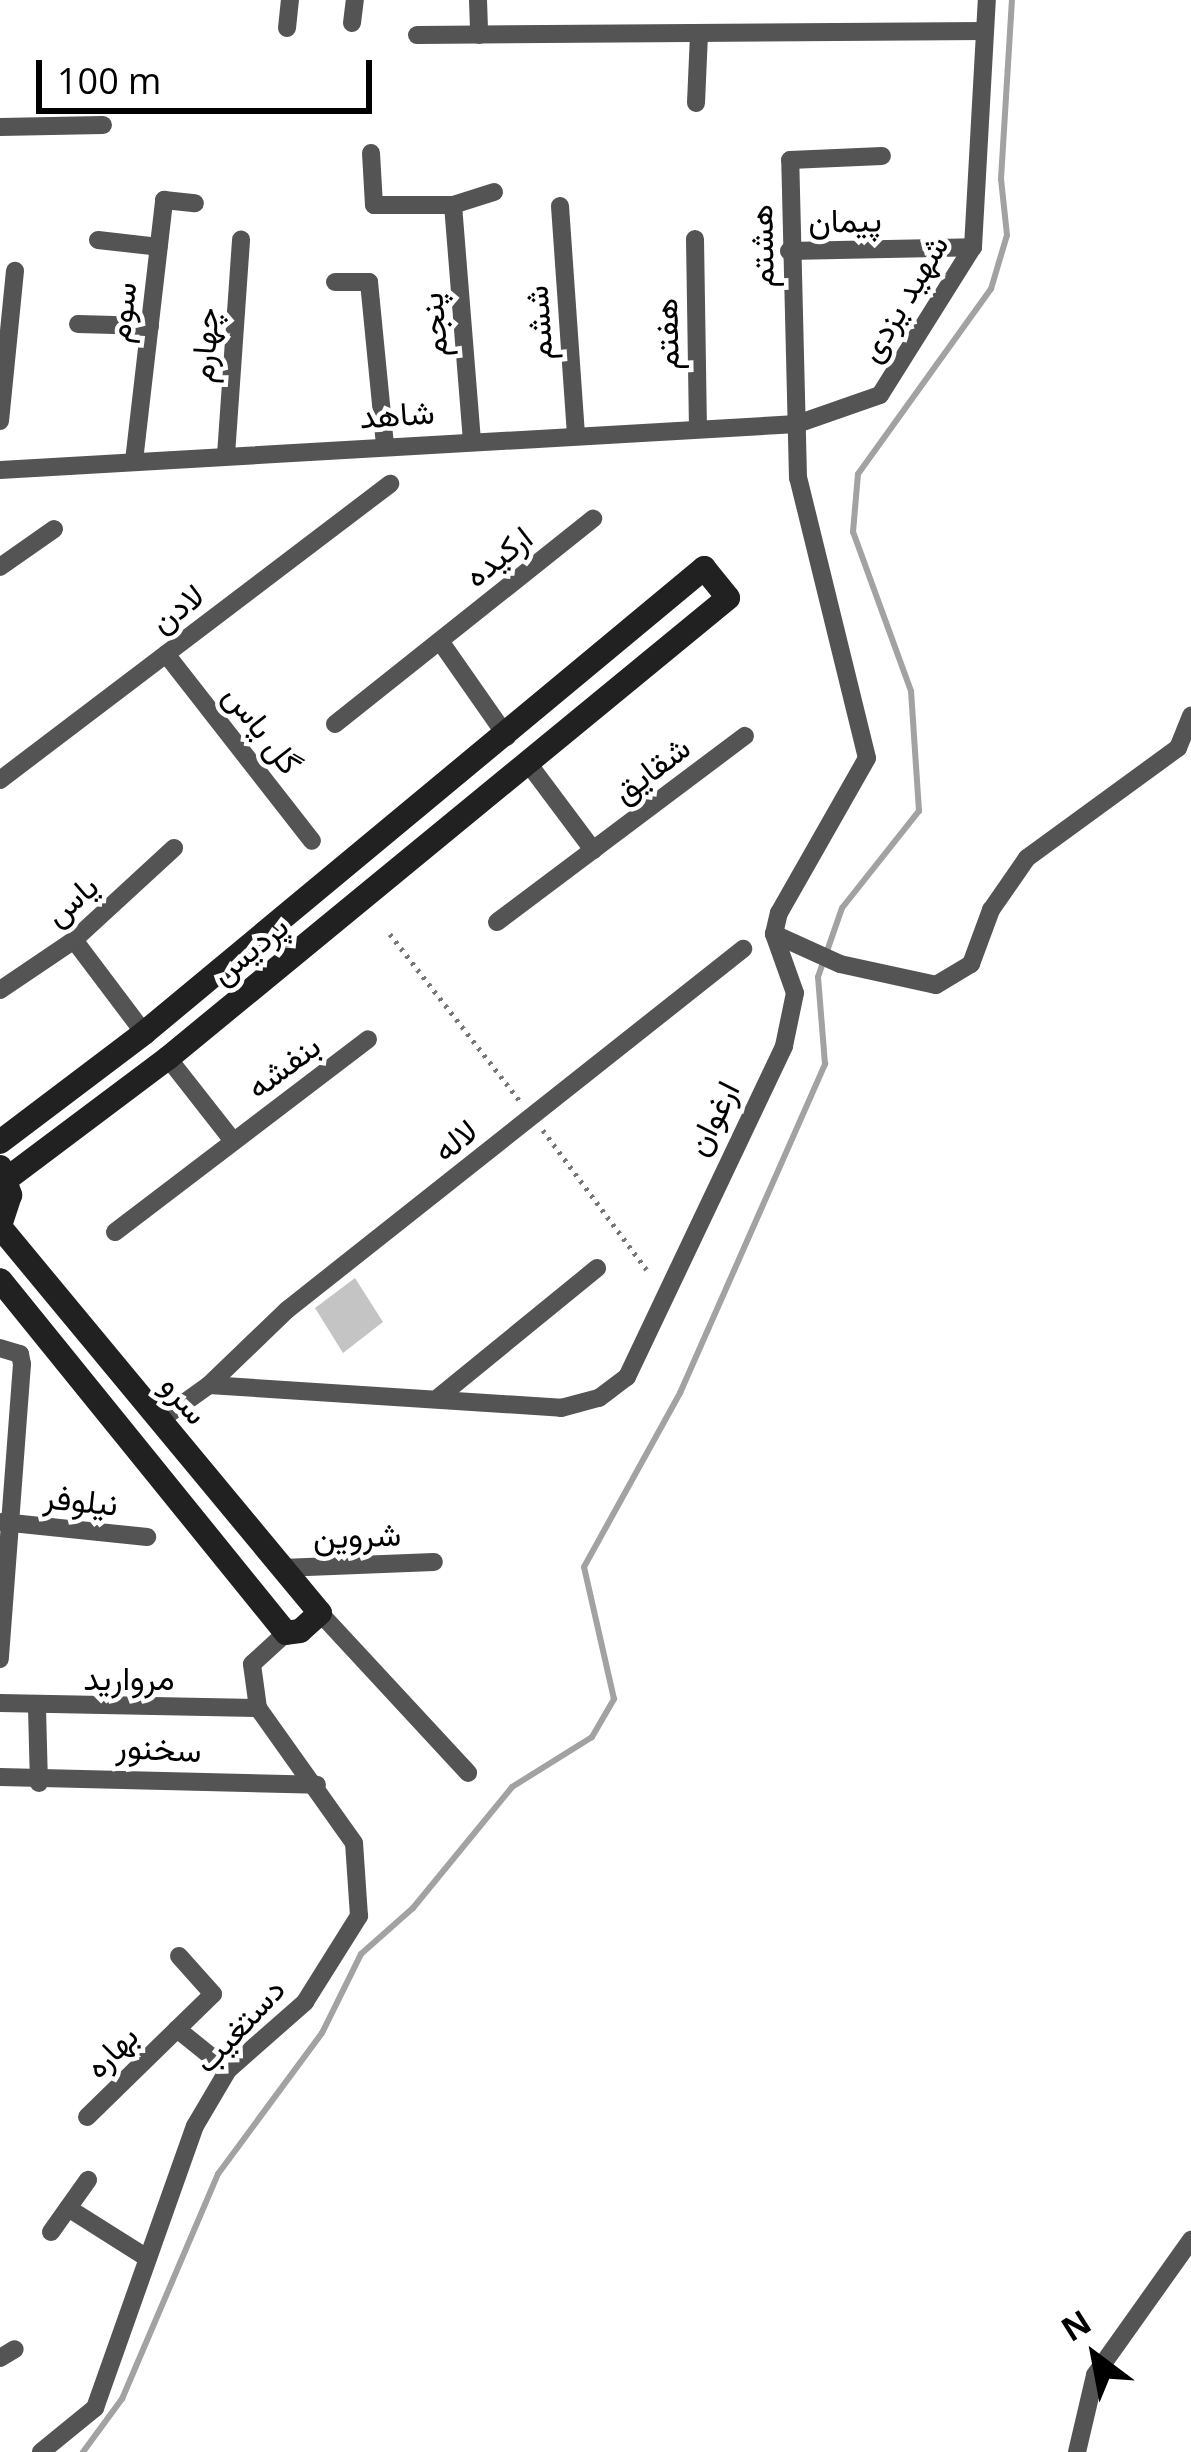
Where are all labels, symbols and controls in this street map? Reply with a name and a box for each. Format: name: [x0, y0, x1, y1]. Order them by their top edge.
scale bar: [42, 36, 378, 110]
text: 100 m: [57, 56, 161, 105]
street label: پیمان: [808, 200, 882, 240]
street label: هشتم: [740, 204, 782, 288]
street label: شهید یزدی: [850, 227, 956, 369]
street label: سوم: [98, 280, 144, 344]
street label: ششم: [516, 284, 560, 362]
street label: پنجم: [410, 291, 456, 359]
street label: هفتم: [646, 298, 686, 370]
street label: چهارم: [182, 306, 226, 384]
street label: شاهد: [358, 392, 436, 436]
street label: ارکیده: [456, 517, 540, 595]
street label: لادن: [142, 575, 212, 641]
street label: گل یاس: [216, 676, 310, 782]
street label: شقایق: [604, 727, 698, 811]
street label: یاس: [36, 866, 106, 934]
street label: پردیس: [202, 906, 296, 992]
street label: بنفشه: [238, 1025, 328, 1107]
street label: ارغوان: [677, 1074, 747, 1162]
street label: لاله: [425, 1110, 485, 1170]
street label: سرو: [153, 1366, 217, 1432]
street label: نیلوفر: [42, 1476, 120, 1524]
street label: شروین: [312, 1514, 402, 1556]
street label: مروارید: [83, 1658, 175, 1698]
street label: سخنور: [115, 1726, 203, 1770]
street label: دستغیب: [185, 1969, 293, 2081]
street label: بهاره: [76, 2016, 146, 2086]
north arrow: [1035, 2296, 1155, 2416]
text: N: [1052, 2299, 1099, 2351]

